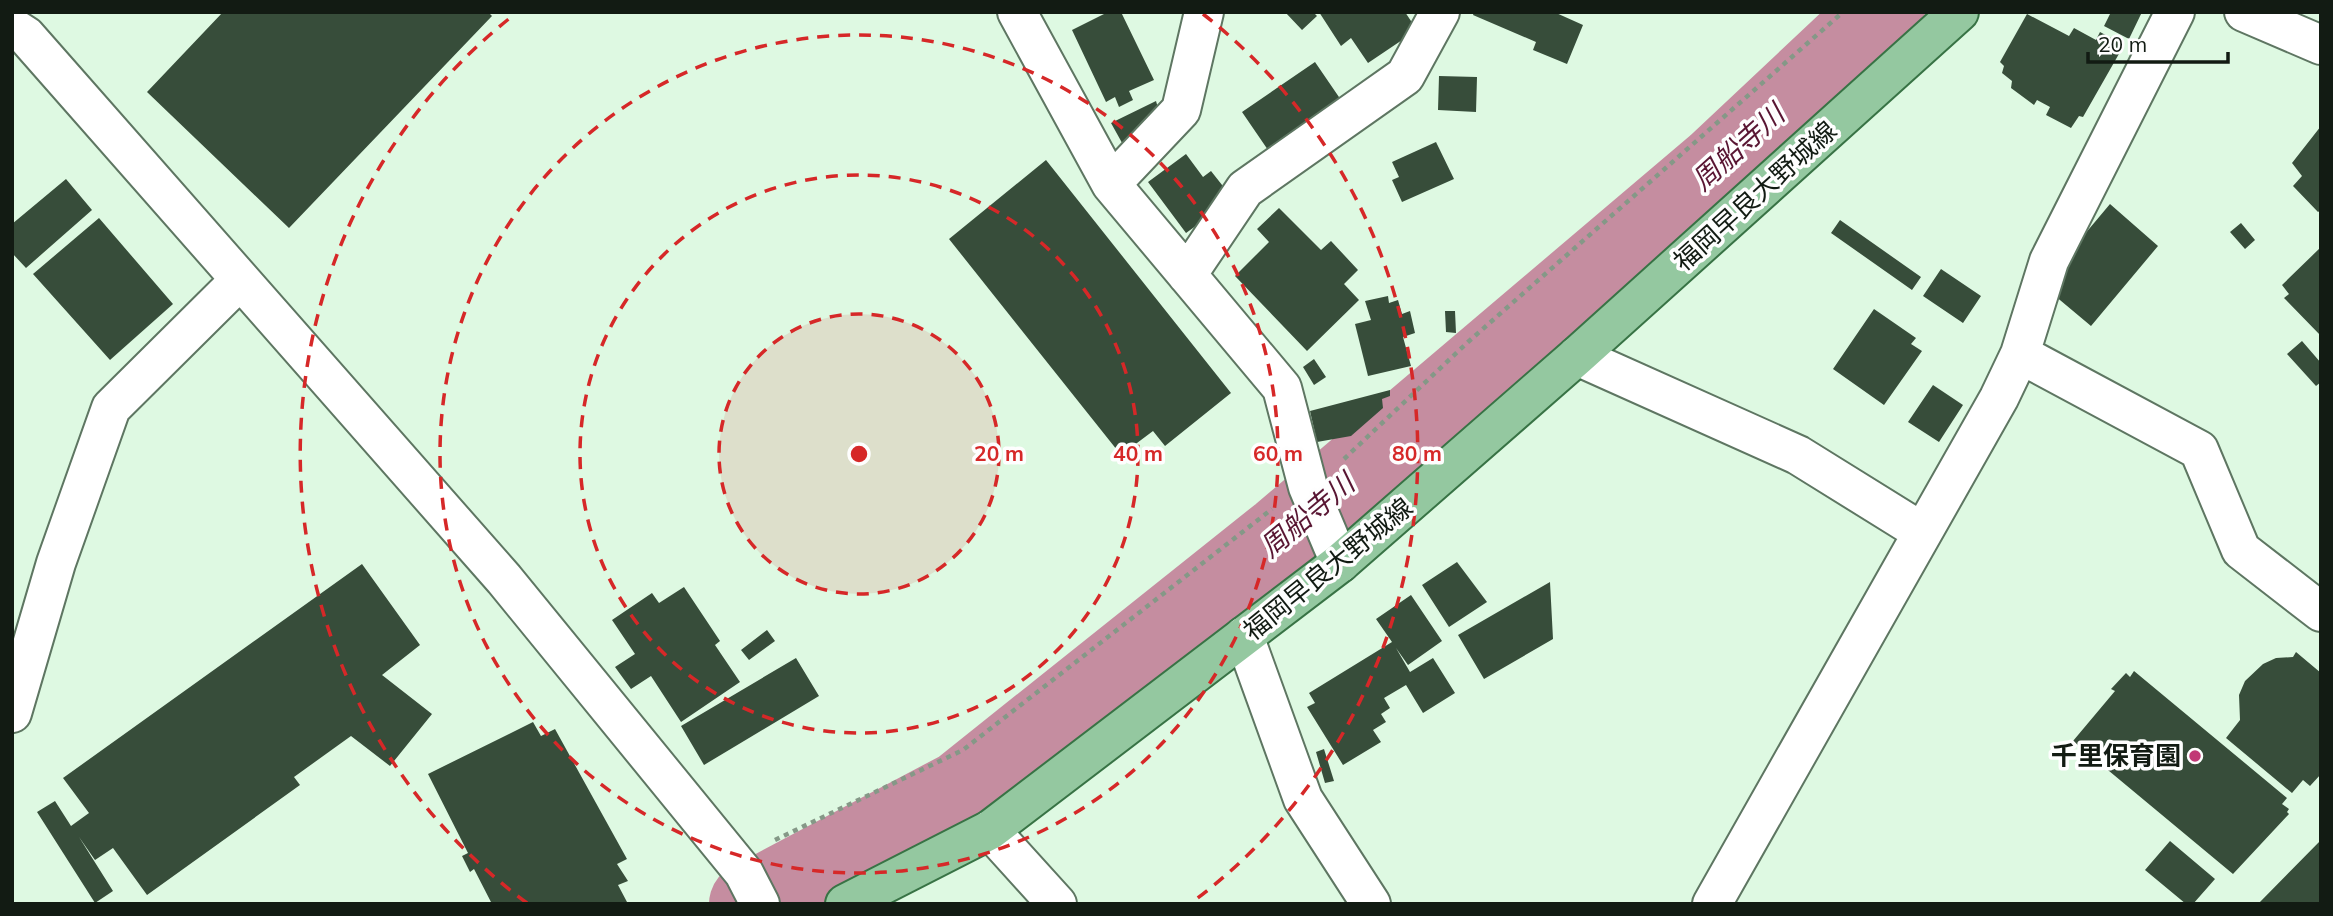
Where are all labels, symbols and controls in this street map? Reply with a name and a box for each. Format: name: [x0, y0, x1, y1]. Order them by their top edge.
scale bar: [2088, 21, 2228, 65]
text: 20 m: [2098, 31, 2147, 57]
water label: 周船寺川: [1684, 94, 1793, 197]
street label: 福岡早良大野城線: [1666, 114, 1843, 277]
text: 20 m: [974, 440, 1024, 466]
text: 40 m: [1113, 440, 1163, 466]
text: 60 m: [1253, 440, 1303, 466]
text: 80 m: [1392, 440, 1442, 466]
centre of rings: [847, 442, 871, 466]
water label: 周船寺川: [1253, 463, 1363, 564]
street label: 福岡早良大野城線: [1236, 490, 1419, 647]
place label: 千里保育園: [2051, 739, 2181, 772]
marker: 千里保育園: [2187, 748, 2203, 764]

